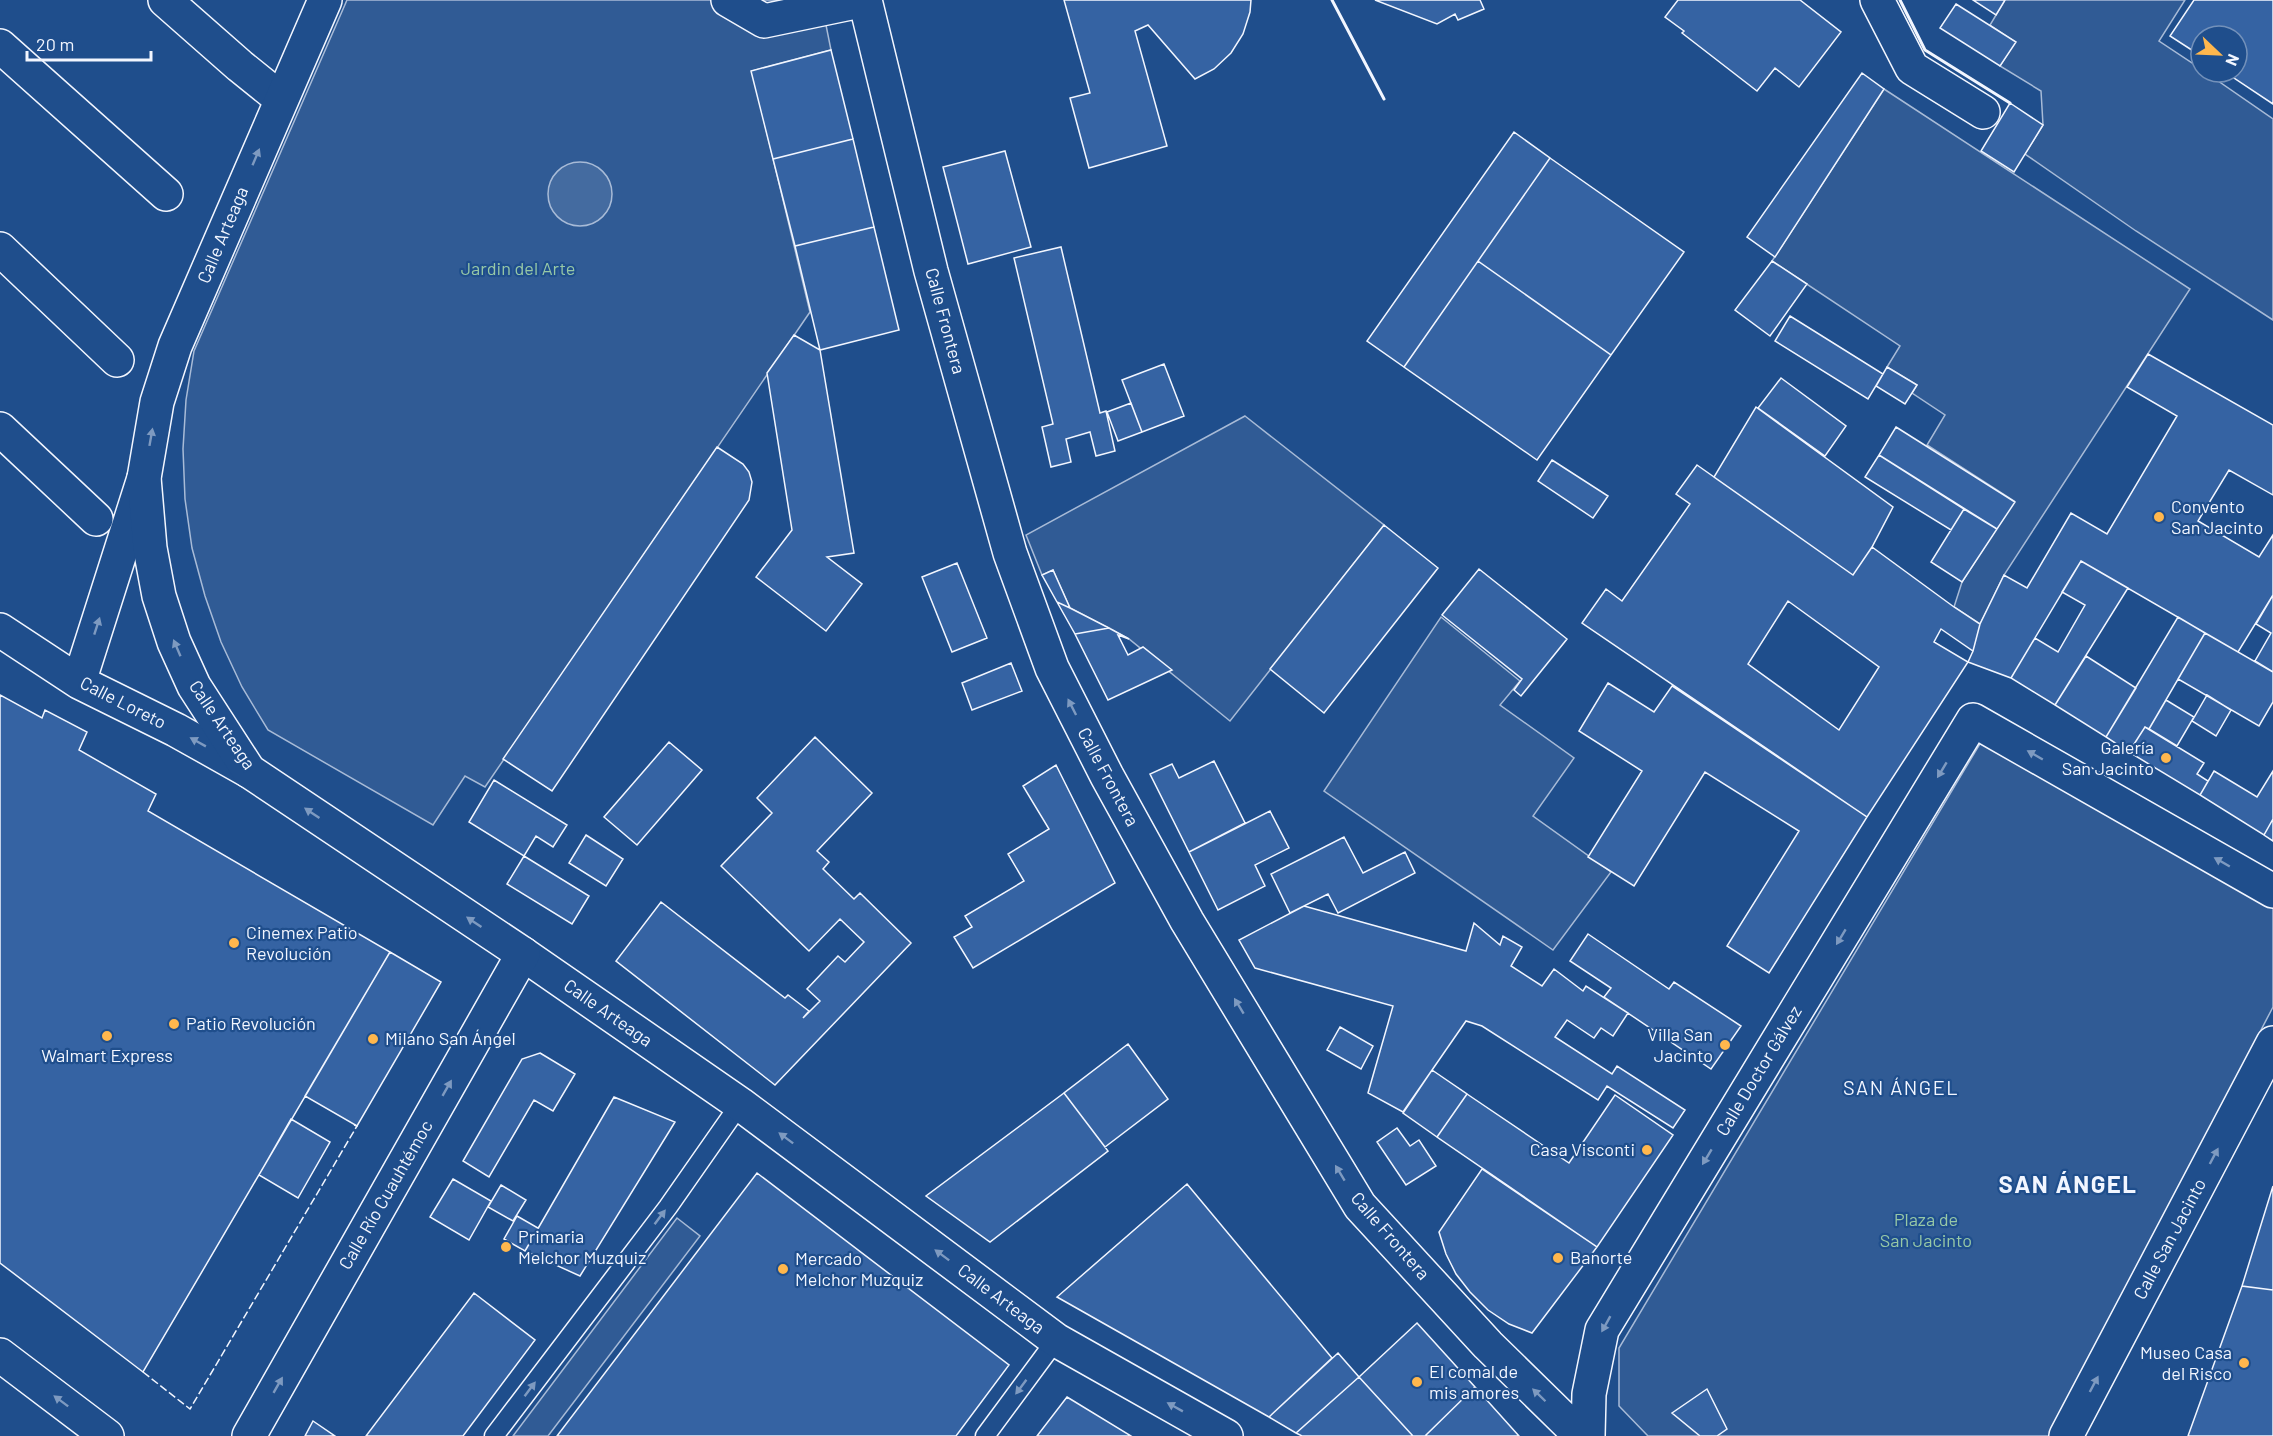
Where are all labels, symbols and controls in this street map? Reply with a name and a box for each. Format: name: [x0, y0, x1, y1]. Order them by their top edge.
scale bar: [27, 24, 152, 62]
north arrow: [2189, 24, 2249, 84]
text: 20 m: [36, 33, 74, 55]
text: N: [2222, 51, 2244, 69]
one-way arrow: [252, 148, 261, 166]
street label: Calle Arteaga: [192, 183, 252, 286]
park label: Jardin del Arte: [461, 257, 575, 279]
street label: Calle Frontera: [921, 265, 971, 376]
one-way arrow: [147, 427, 156, 446]
place label: Convento San Jacinto: [2171, 495, 2263, 538]
marker: Convento San Jacinto: [2152, 510, 2166, 524]
one-way arrow: [93, 617, 102, 635]
one-way arrow: [172, 639, 182, 657]
street label: Calle Loreto: [77, 671, 170, 733]
street label: Calle Arteaga: [185, 676, 261, 773]
one-way arrow: [1067, 699, 1076, 716]
street label: Calle Frontera: [1074, 723, 1144, 830]
place label: Galería San Jacinto: [2062, 736, 2154, 779]
one-way arrow: [189, 737, 206, 747]
one-way arrow: [2026, 750, 2043, 760]
marker: Galería San Jacinto: [2159, 751, 2173, 765]
one-way arrow: [1937, 762, 1948, 778]
one-way arrow: [304, 808, 320, 819]
one-way arrow: [2213, 857, 2230, 867]
one-way arrow: [466, 916, 482, 927]
place label: Cinemex Patio Revolución: [246, 921, 358, 964]
one-way arrow: [1836, 929, 1846, 946]
marker: Cinemex Patio Revolución: [227, 936, 241, 950]
street label: Calle Arteaga: [560, 974, 657, 1051]
one-way arrow: [1233, 998, 1244, 1014]
street label: Calle Doctor Gálvez: [1711, 1001, 1806, 1140]
place label: Patio Revolución: [186, 1012, 316, 1034]
marker: Patio Revolución: [167, 1017, 181, 1031]
place label: Villa San Jacinto: [1647, 1023, 1713, 1066]
place label: Milano San Ángel: [385, 1027, 516, 1049]
marker: Walmart Express: [100, 1029, 114, 1043]
marker: Milano San Ángel: [366, 1032, 380, 1046]
marker: Villa San Jacinto: [1718, 1038, 1732, 1052]
place label: Walmart Express: [41, 1044, 173, 1066]
district label: SAN ÁNGEL: [1843, 1075, 1959, 1099]
one-way arrow: [442, 1079, 452, 1096]
street label: Calle Río Cuauhtémoc: [333, 1116, 437, 1273]
one-way arrow: [778, 1133, 793, 1145]
place label: Casa Visconti: [1530, 1138, 1635, 1160]
marker: Casa Visconti: [1640, 1143, 1654, 1157]
one-way arrow: [2209, 1147, 2219, 1164]
one-way arrow: [1702, 1149, 1712, 1166]
one-way arrow: [1334, 1165, 1345, 1181]
district label: SAN ÁNGEL: [1998, 1169, 2138, 1198]
street label: Calle San Jacinto: [2128, 1174, 2210, 1303]
street label: Calle Frontera: [1347, 1187, 1435, 1284]
park label: Plaza de San Jacinto: [1880, 1208, 1972, 1251]
one-way arrow: [654, 1210, 666, 1226]
place label: Primaria Melchor Muzquiz: [518, 1225, 646, 1268]
marker: Primaria Melchor Muzquiz: [499, 1240, 513, 1254]
place label: Banorte: [1570, 1246, 1632, 1268]
place label: Mercado Melchor Muzquiz: [795, 1247, 923, 1290]
one-way arrow: [934, 1249, 950, 1261]
marker: Banorte: [1551, 1251, 1565, 1265]
street label: Calle Arteaga: [954, 1258, 1049, 1338]
marker: Mercado Melchor Muzquiz: [776, 1262, 790, 1276]
one-way arrow: [1601, 1316, 1611, 1333]
place label: Museo Casa del Risco: [2140, 1341, 2232, 1384]
marker: Museo Casa del Risco: [2237, 1356, 2251, 1370]
place label: El comal de mis amores: [1429, 1360, 1519, 1403]
marker: El comal de mis amores: [1410, 1375, 1424, 1389]
one-way arrow: [273, 1376, 283, 1393]
one-way arrow: [2089, 1376, 2099, 1393]
one-way arrow: [1015, 1379, 1027, 1395]
one-way arrow: [523, 1382, 535, 1397]
one-way arrow: [1533, 1389, 1547, 1403]
one-way arrow: [53, 1395, 68, 1407]
one-way arrow: [1166, 1402, 1183, 1412]

